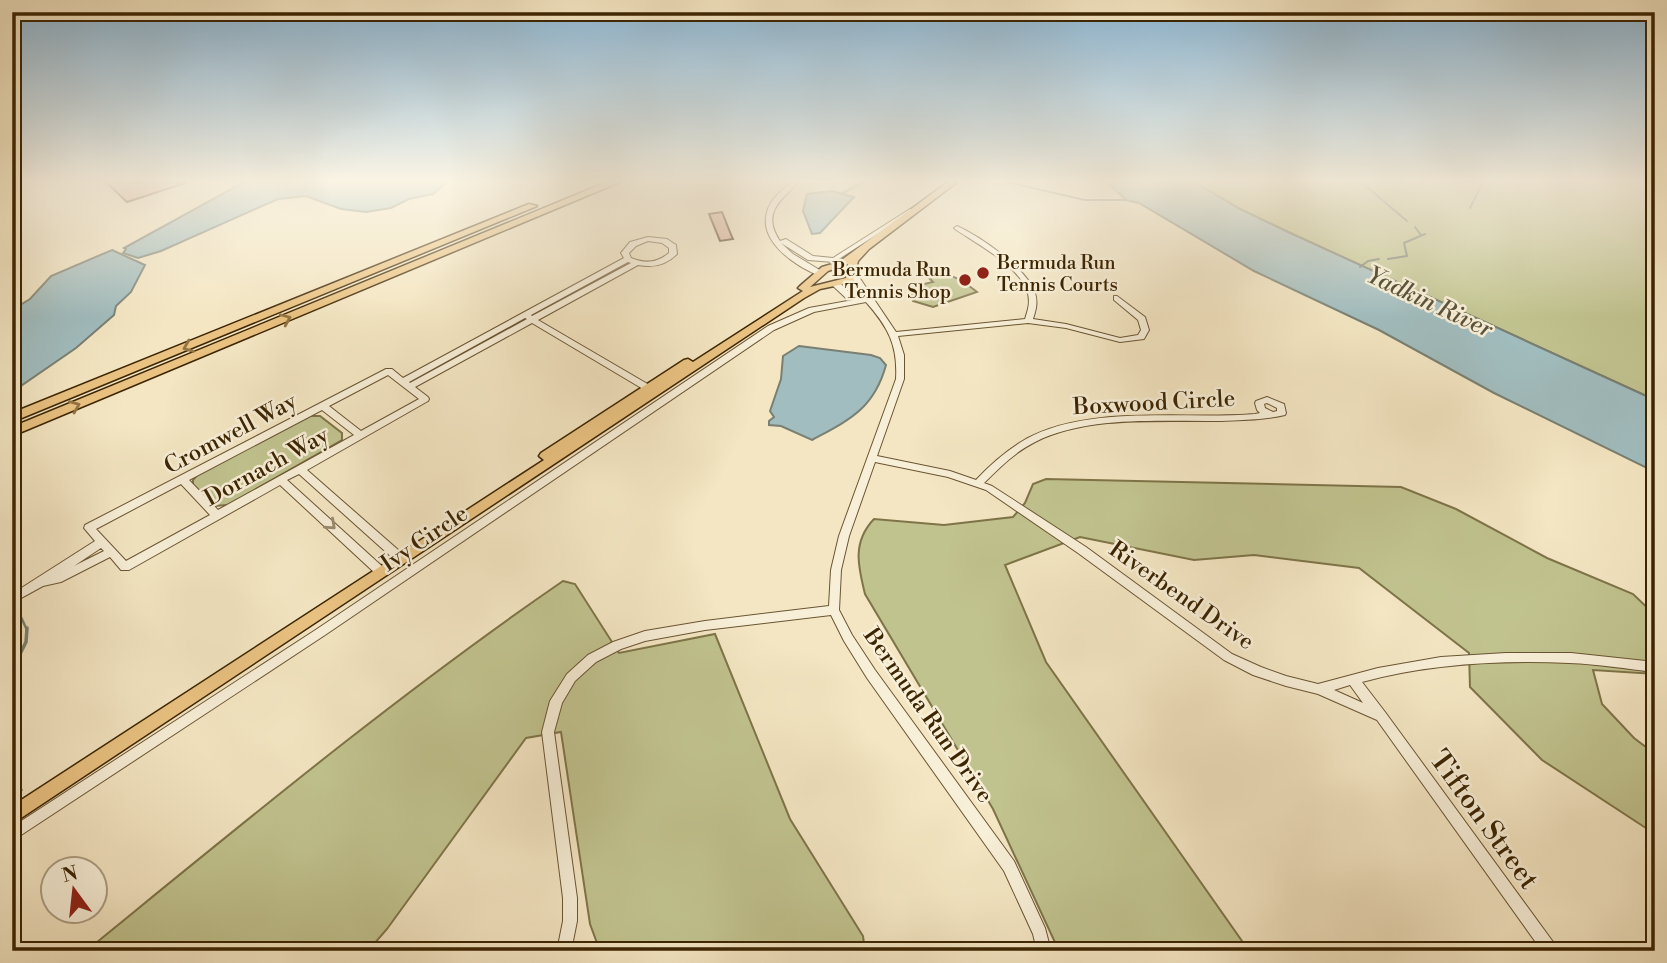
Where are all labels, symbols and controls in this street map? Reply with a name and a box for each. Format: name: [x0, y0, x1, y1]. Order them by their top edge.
place label: Bermuda Run Tennis Courts: [996, 251, 1118, 297]
place label: Bermuda Run Tennis Shop: [831, 258, 951, 304]
water label: Yadkin River: [1362, 261, 1498, 345]
marker: Bermuda Run Tennis Courts: [975, 265, 991, 281]
marker: Bermuda Run Tennis Shop: [957, 272, 973, 288]
one-way arrow: [279, 313, 291, 327]
one-way arrow: [183, 338, 195, 352]
street label: Boxwood Circle: [1071, 385, 1236, 421]
street label: Cromwell Way: [159, 387, 302, 481]
one-way arrow: [69, 400, 81, 414]
street label: Dornach Way: [199, 421, 334, 513]
street label: Ivy Circle: [376, 500, 473, 578]
one-way arrow: [323, 517, 336, 529]
street label: Riverbend Drive: [1103, 535, 1259, 656]
street label: Bermuda Run Drive: [857, 622, 999, 808]
street label: Tifton Street: [1422, 743, 1546, 896]
north arrow: [38, 855, 108, 925]
text: N: [59, 861, 80, 888]

